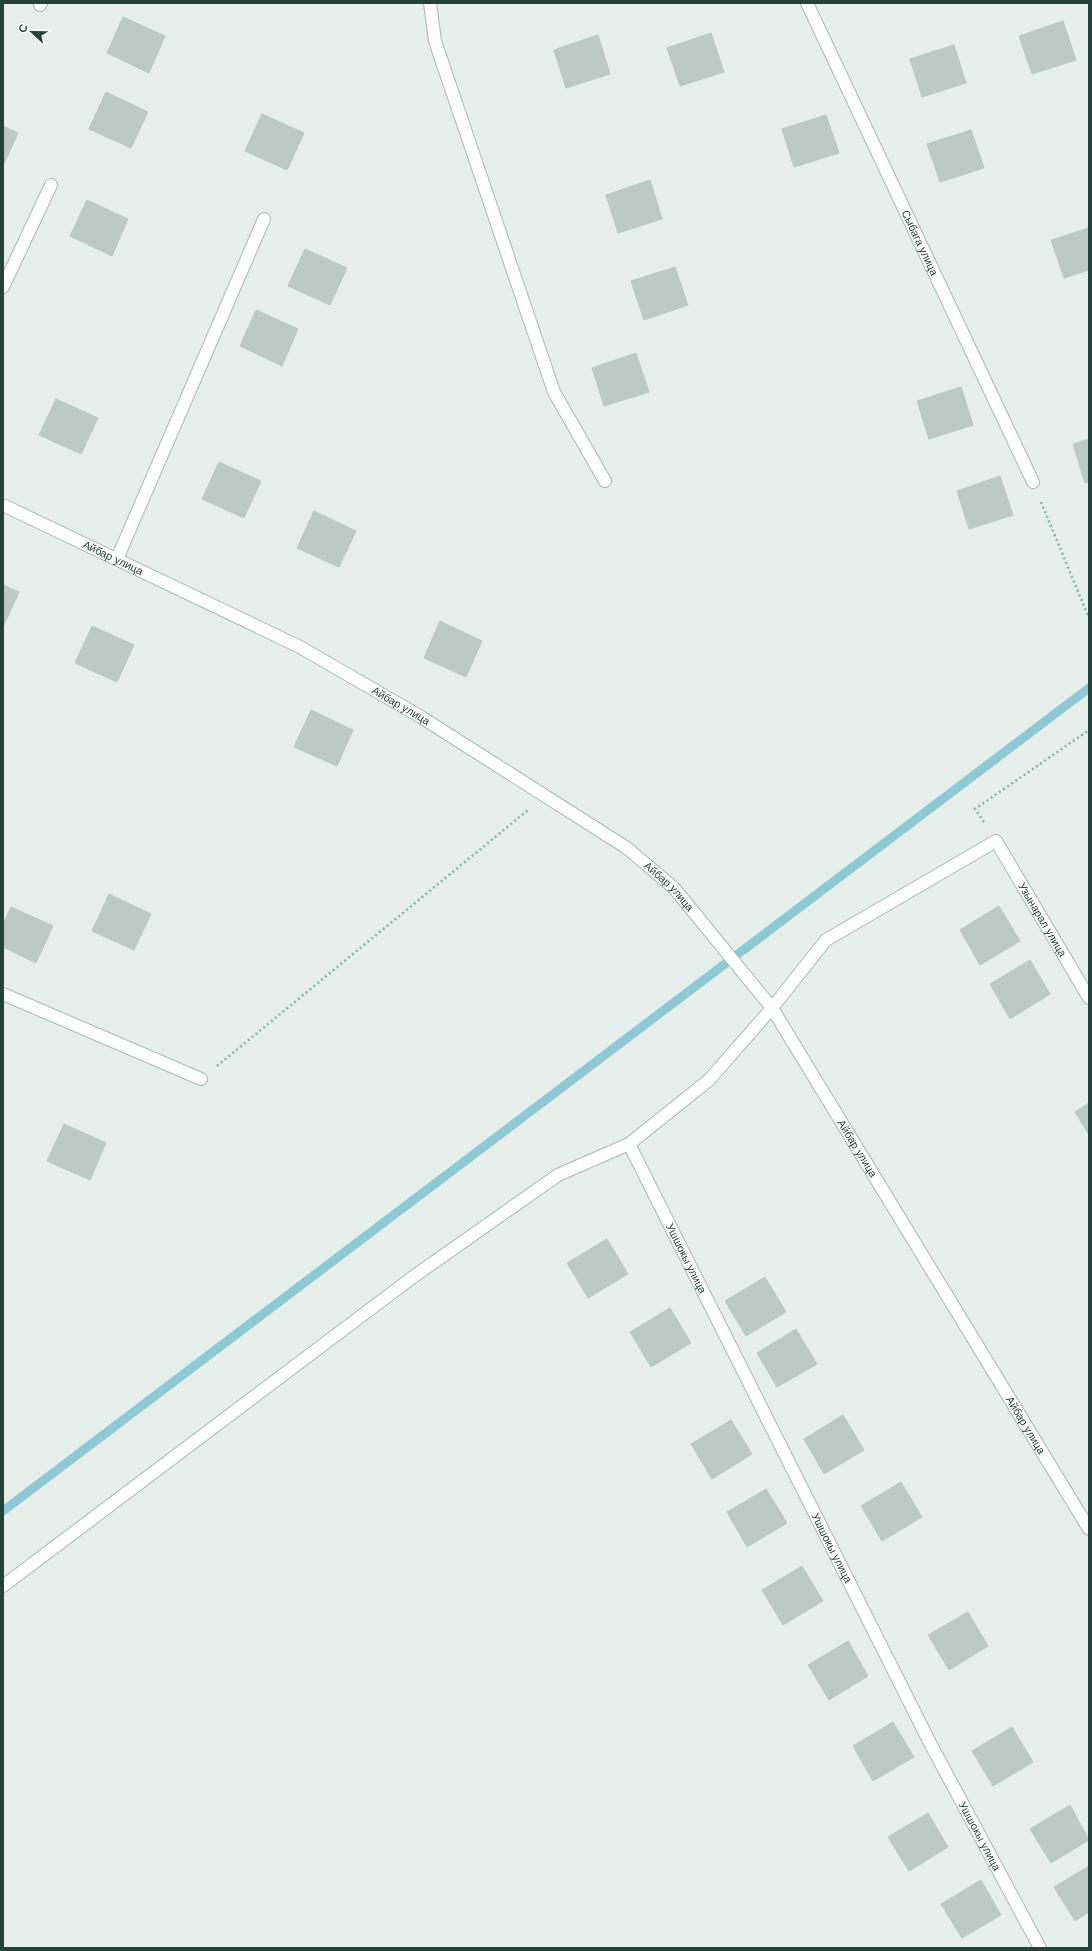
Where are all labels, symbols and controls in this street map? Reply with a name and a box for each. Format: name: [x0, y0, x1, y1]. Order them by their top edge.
north arrow: [12, 12, 52, 52]
text: С: [16, 22, 30, 34]
street label: Сыбага улица: [899, 208, 941, 278]
street label: Айбар улица: [81, 538, 146, 577]
street label: Айбар улица: [370, 684, 433, 728]
street label: Айбар улица: [642, 859, 697, 914]
street label: Узынарал улица: [1016, 880, 1069, 959]
street label: Айбар улица: [835, 1117, 880, 1180]
street label: Ушшокы улица: [664, 1222, 709, 1296]
street label: Айбар улица: [1004, 1394, 1048, 1457]
street label: Ушшокы улица: [809, 1511, 855, 1585]
street label: Ушшокы улица: [957, 1800, 1004, 1873]

